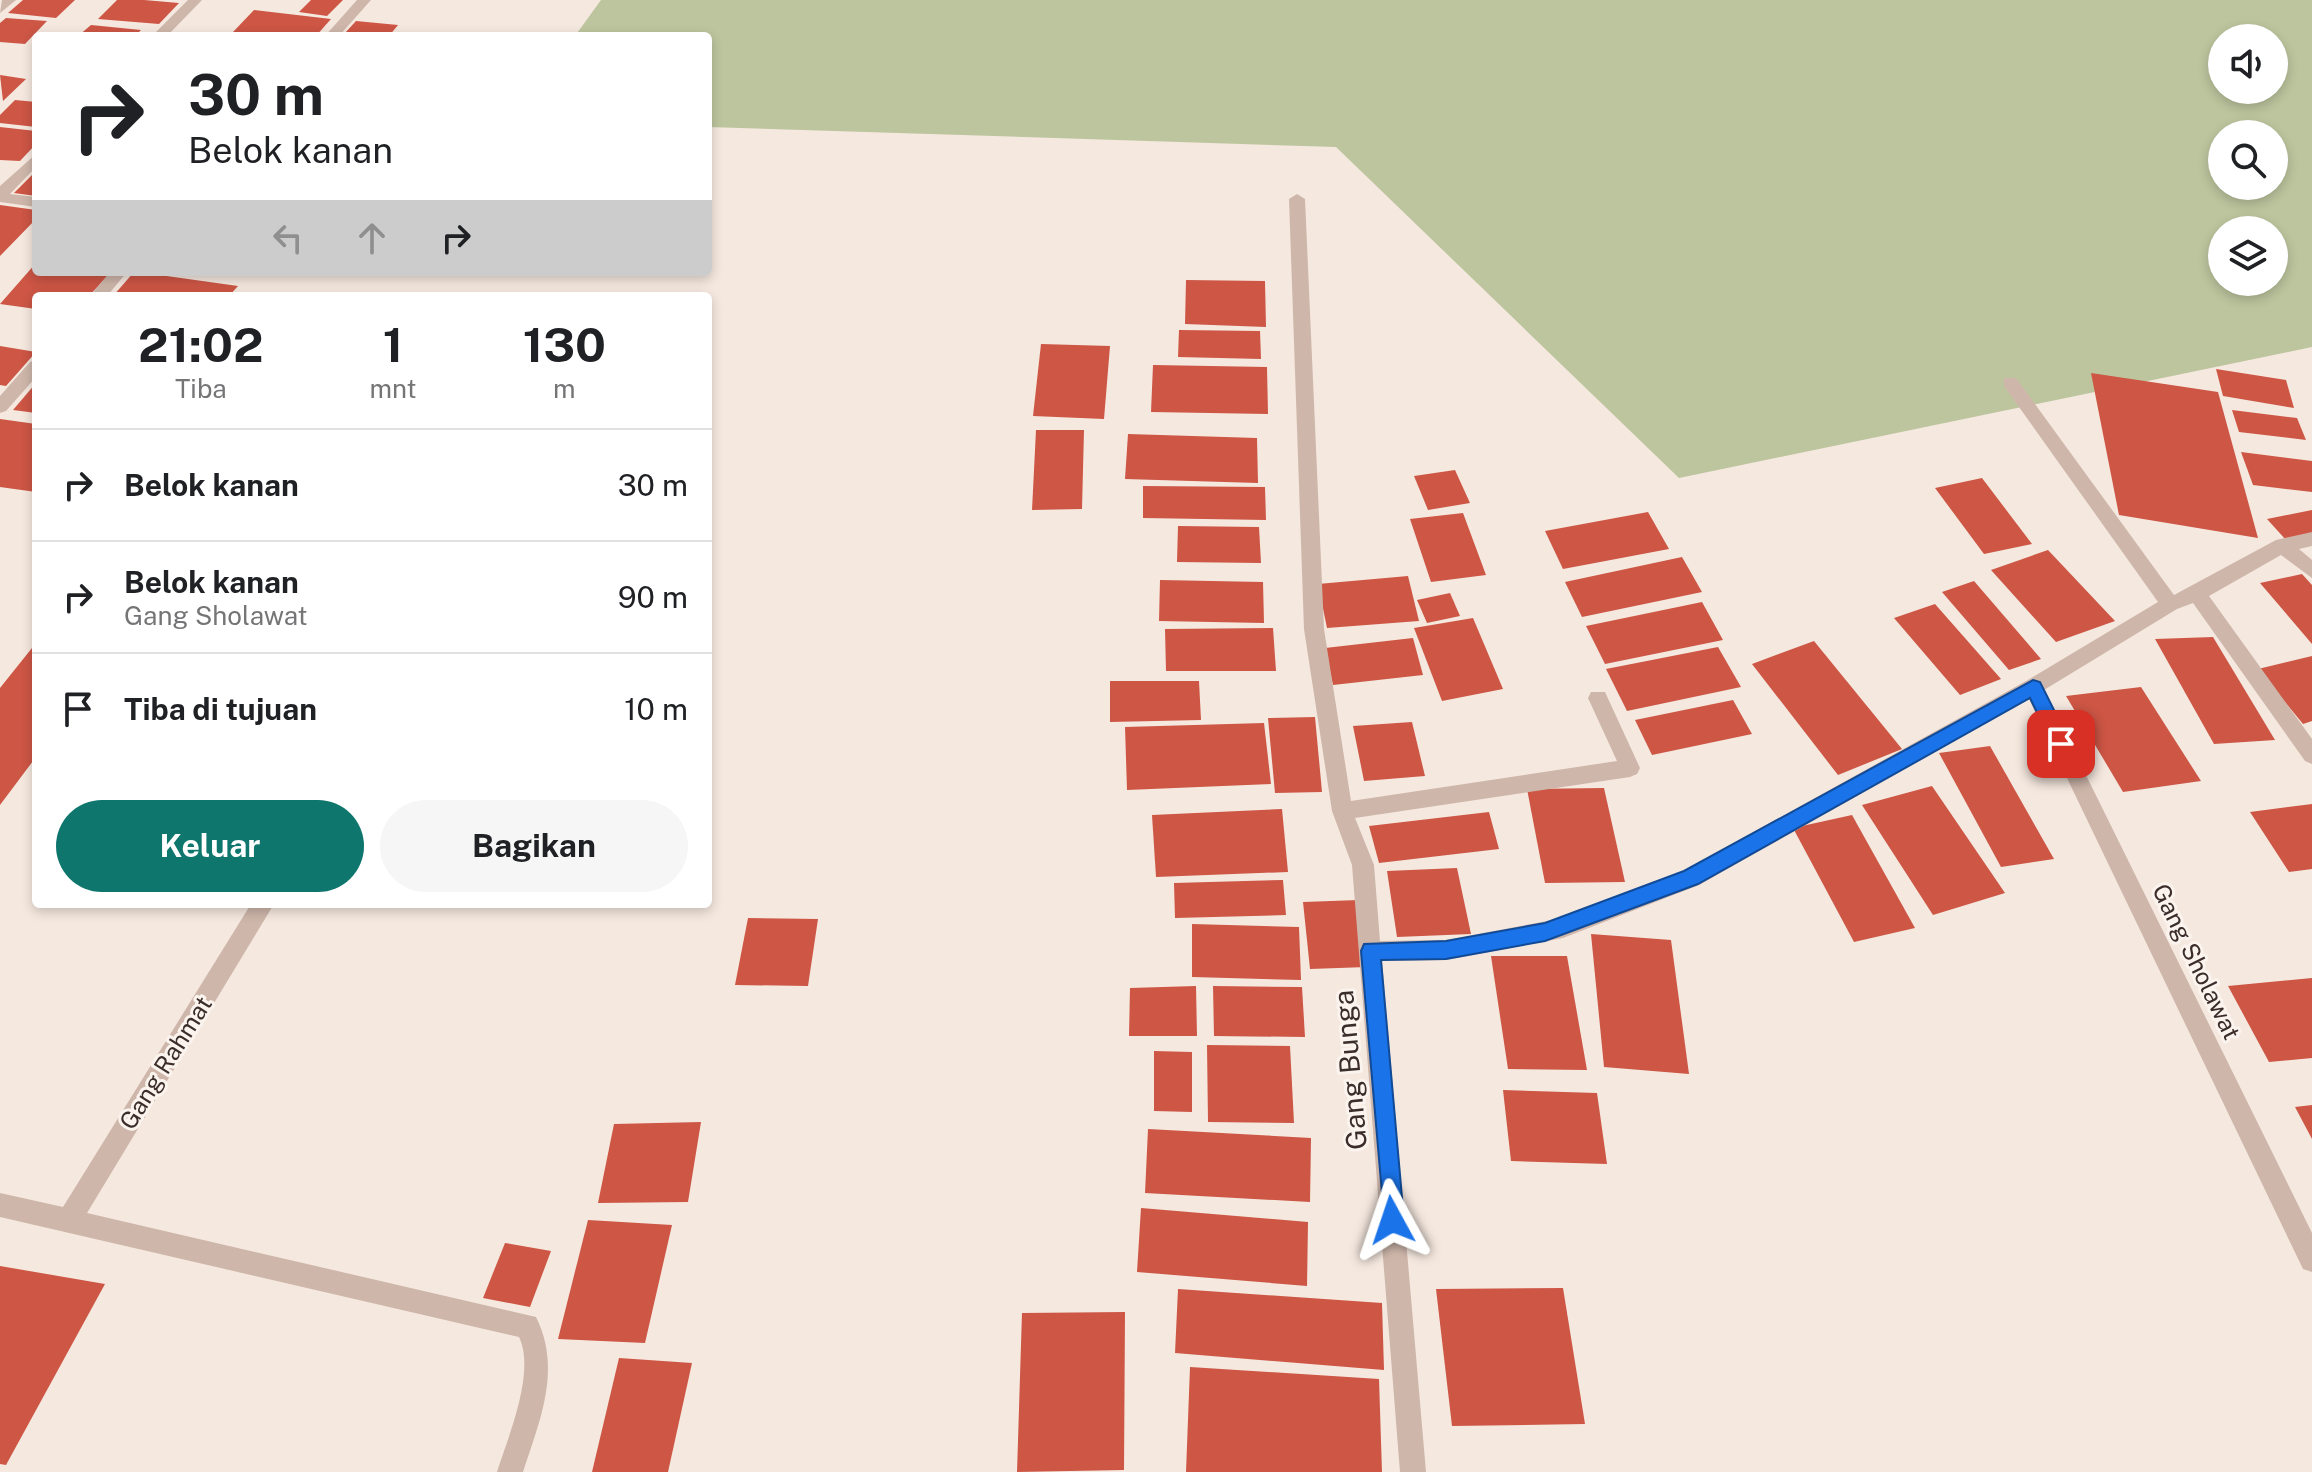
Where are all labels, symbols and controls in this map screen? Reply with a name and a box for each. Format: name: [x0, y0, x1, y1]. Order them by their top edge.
map controls: [2208, 24, 2288, 296]
button: sound: [2208, 24, 2288, 104]
text: 30 m: [188, 62, 324, 128]
icon: right: [56, 64, 160, 168]
button: search: [2208, 120, 2288, 200]
text: Belok kanan: [188, 129, 393, 171]
icon: left: [266, 216, 310, 260]
icon: ahead: [350, 216, 394, 260]
icon: right: [434, 216, 478, 260]
button: layers: [2208, 216, 2288, 296]
text: 21:02: [138, 316, 263, 373]
text: 1: [383, 316, 403, 373]
text: 130: [523, 316, 606, 373]
text: Tiba: [175, 373, 227, 404]
text: mnt: [370, 373, 417, 404]
text: m: [553, 373, 576, 404]
icon: right: [56, 463, 100, 507]
text: Belok kanan: [124, 467, 299, 503]
text: 30 m: [618, 467, 688, 503]
text: Belok kanan: [124, 564, 299, 600]
icon: right: [56, 575, 100, 619]
text: 90 m: [618, 579, 688, 615]
text: Gang Sholawat: [124, 600, 308, 631]
icon: arrive: [56, 687, 100, 731]
text: Tiba di tujuan: [124, 691, 317, 727]
text: 10 m: [624, 691, 688, 727]
pin: [2027, 710, 2095, 778]
icon: arrive: [2039, 722, 2083, 766]
button: Keluar: [56, 800, 364, 892]
button: Bagikan: [380, 800, 688, 892]
street label: Gang Sholawat: [2147, 879, 2247, 1044]
street label: Gang Bunga: [1326, 989, 1373, 1151]
street label: Gang Rahmat: [113, 991, 217, 1134]
position arrow: [1350, 1178, 1434, 1262]

